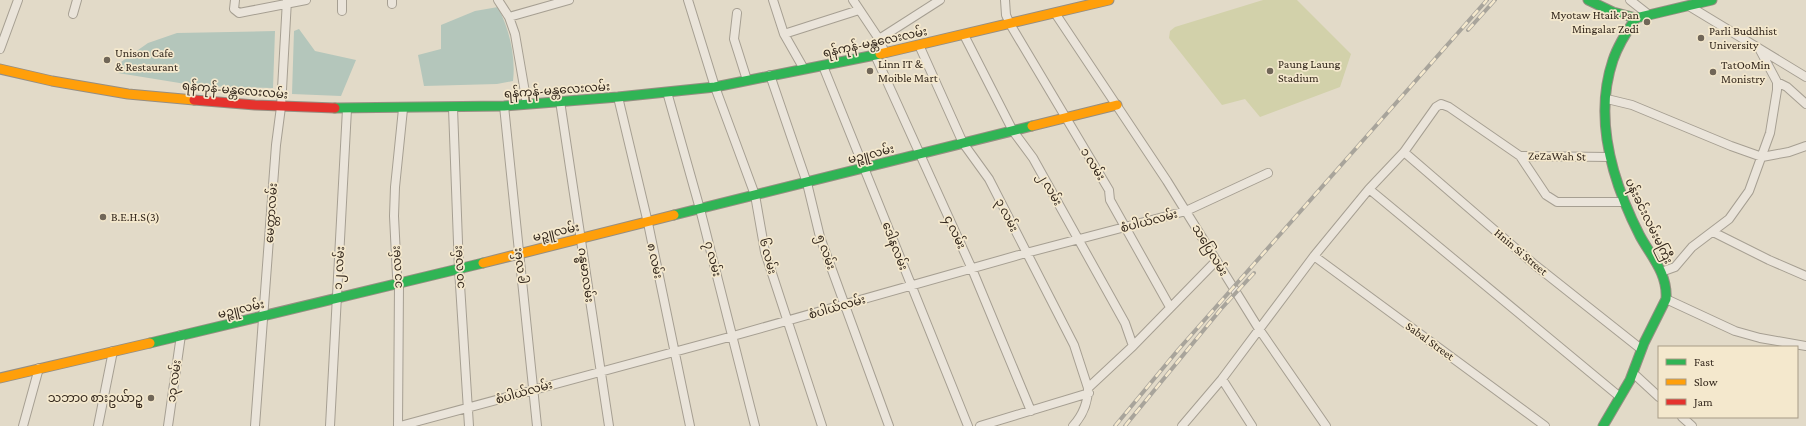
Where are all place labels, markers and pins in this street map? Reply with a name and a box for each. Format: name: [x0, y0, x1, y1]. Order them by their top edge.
place label: Myotaw Htaik Pan Mingalar Zedi: [1551, 8, 1640, 36]
marker: Myotaw Htaik Pan Mingalar Zedi: [1642, 17, 1652, 27]
place label: Parli Buddhist University: [1709, 24, 1778, 52]
marker: Parli Buddhist University: [1696, 33, 1706, 43]
place label: Unison Cafe & Restaurant: [115, 46, 179, 74]
marker: Unison Cafe & Restaurant: [102, 55, 112, 65]
place label: Linn IT & Moible Mart: [878, 57, 939, 85]
place label: Paung Laung Stadium: [1278, 57, 1341, 85]
place label: TatOoMin Monistry: [1721, 58, 1771, 86]
marker: Linn IT & Moible Mart: [865, 66, 875, 76]
marker: Paung Laung Stadium: [1265, 66, 1275, 76]
marker: TatOoMin Monistry: [1708, 67, 1718, 77]
place label: B.E.H.S(3): [111, 210, 160, 224]
marker: B.E.H.S(3): [98, 212, 108, 222]
place label: သဘာဝ စားဥယ်ာဥ္: [48, 389, 143, 408]
marker: သဘာဝ စားဥယ်ာဥ္: [146, 393, 156, 403]

